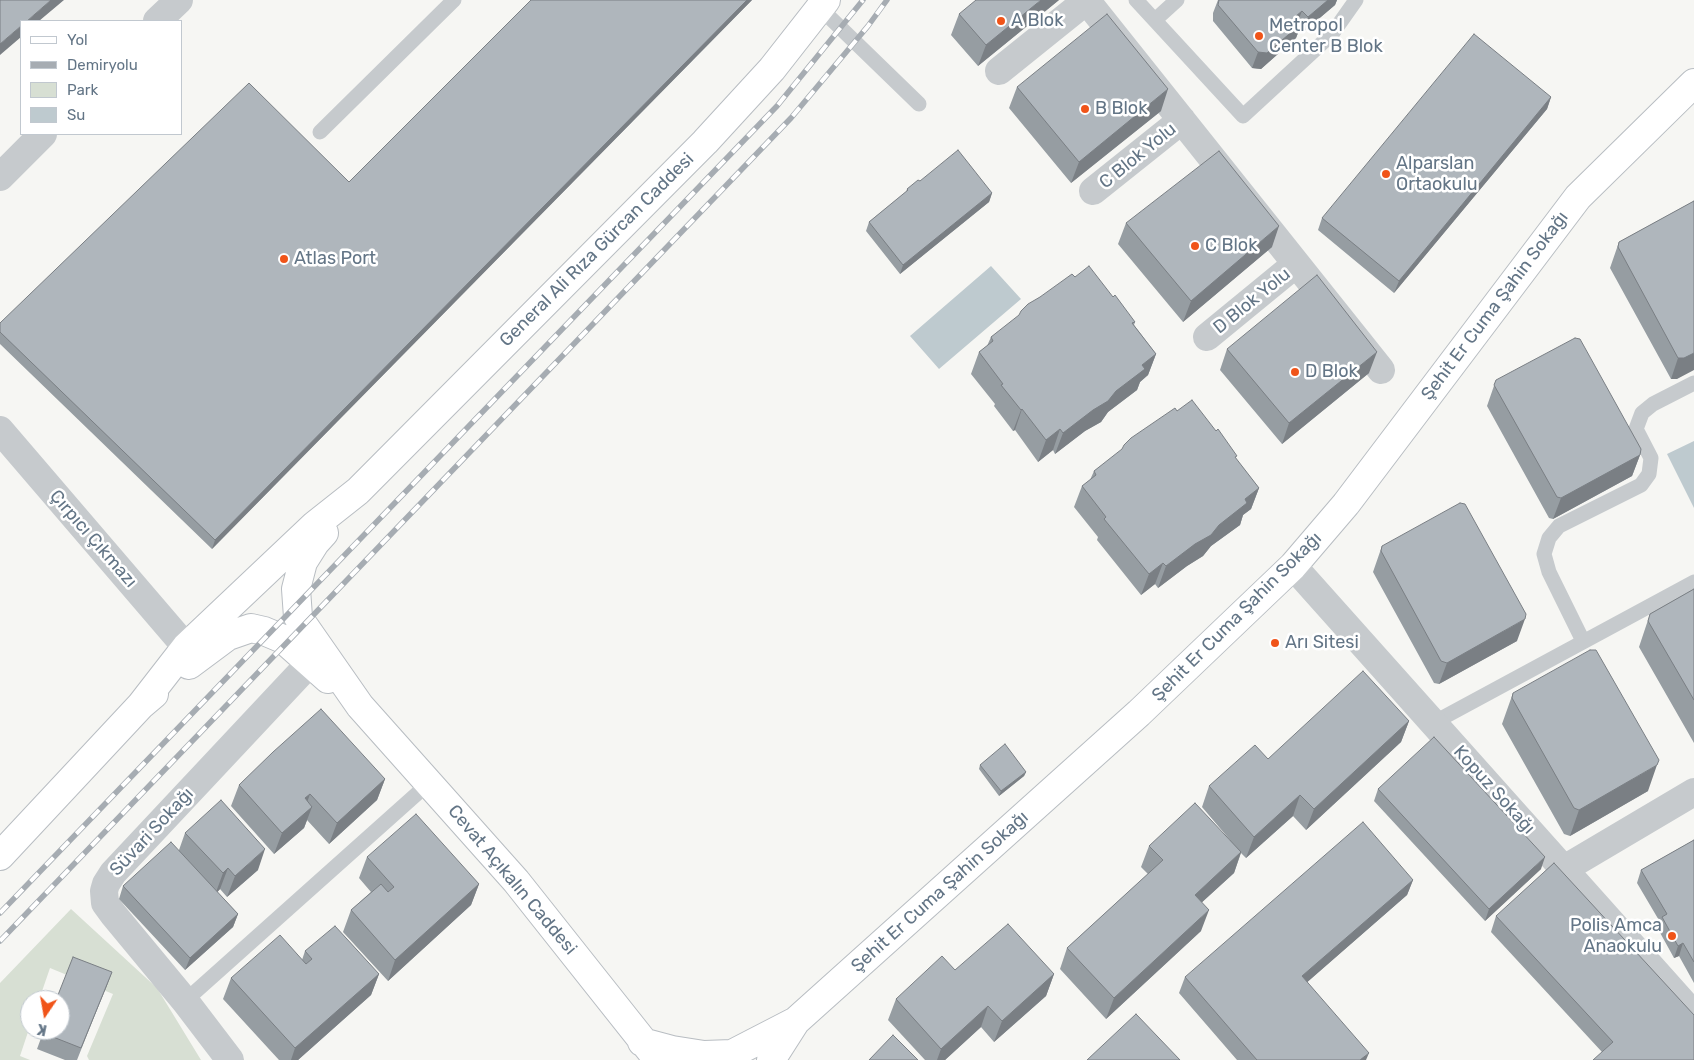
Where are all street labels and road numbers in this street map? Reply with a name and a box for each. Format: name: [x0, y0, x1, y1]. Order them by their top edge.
street label: C Blok Yolu: [1095, 119, 1181, 193]
street label: General Ali Rıza Gürcan Caddesi: [495, 148, 699, 352]
street label: Şehit Er Cuma Şahin Sokağı: [1417, 207, 1573, 405]
street label: D Blok Yolu: [1209, 263, 1295, 339]
street label: Çırpıcı Çıkmazı: [45, 486, 141, 592]
street label: Şehit Er Cuma Şahin Sokağı: [1148, 528, 1326, 706]
street label: Kopuz Sokağı: [1449, 741, 1539, 839]
street label: Süvari Sokağı: [106, 783, 198, 881]
street label: Cevat Açıkalın Caddesi: [443, 801, 581, 959]
street label: Şehit Er Cuma Şahin Sokağı: [847, 807, 1033, 977]

